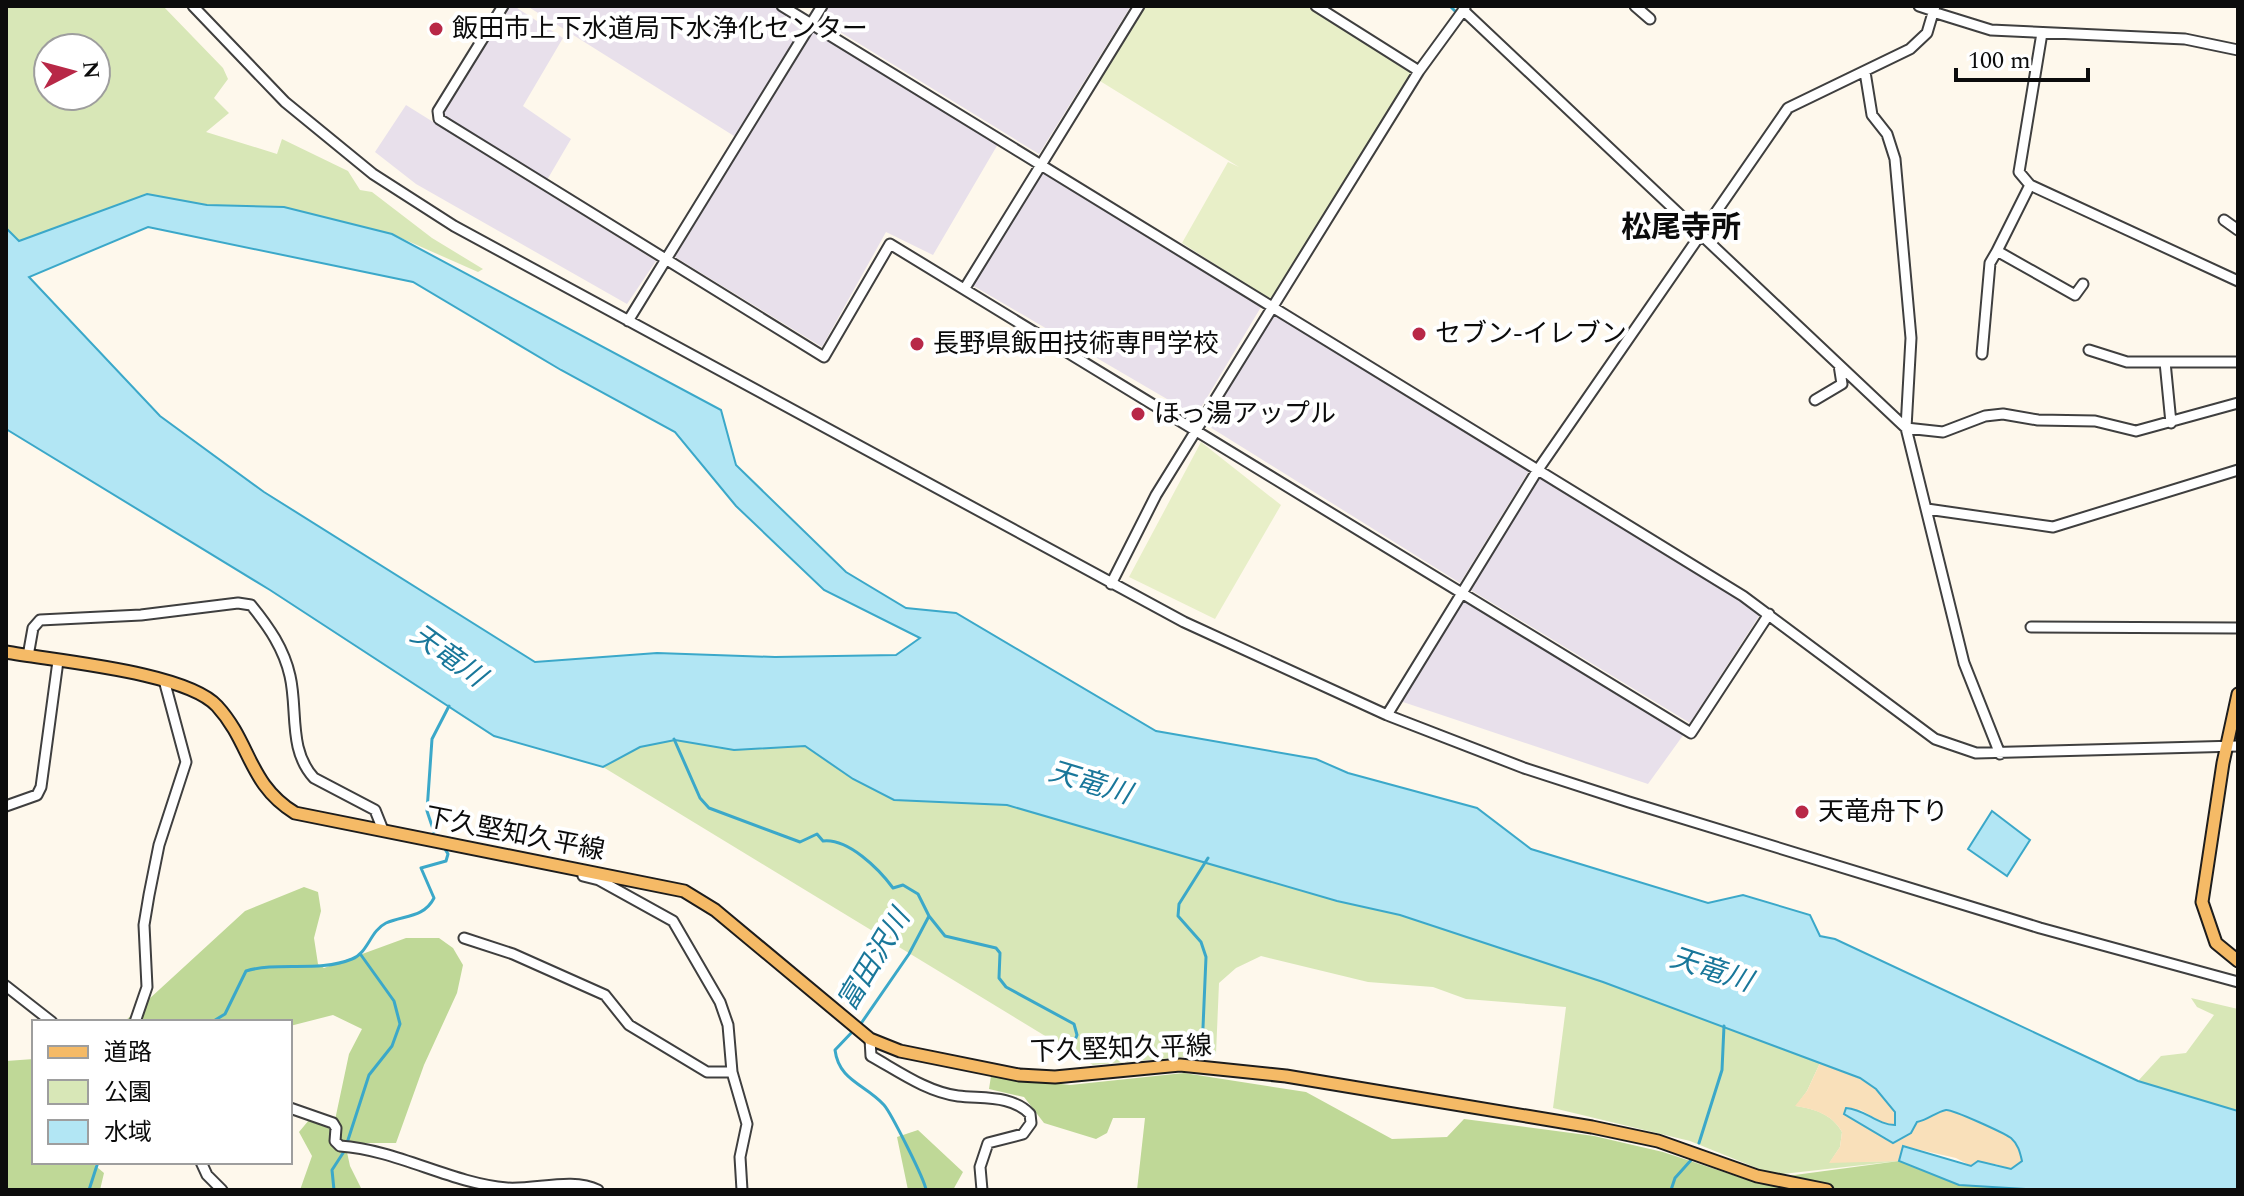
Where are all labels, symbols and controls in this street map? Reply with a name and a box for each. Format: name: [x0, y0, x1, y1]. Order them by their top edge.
place label: 飯田市上下水道局下水浄化センター: [452, 9, 868, 49]
marker: 飯田市上下水道局下水浄化センター: [427, 20, 445, 38]
north arrow: [32, 32, 112, 112]
scale bar: [1956, 32, 2088, 82]
text: 100 m: [1968, 43, 2031, 79]
text: N: [73, 59, 108, 81]
district label: 松尾寺所: [1621, 205, 1741, 251]
place label: セブン-イレブン: [1435, 314, 1627, 354]
place label: 長野県飯田技術専門学校: [933, 324, 1219, 364]
marker: セブン-イレブン: [1410, 325, 1428, 343]
marker: 長野県飯田技術専門学校: [908, 335, 926, 353]
place label: ほっ湯アップル: [1154, 394, 1336, 434]
marker: ほっ湯アップル: [1129, 405, 1147, 423]
water label: 天竜川: [401, 614, 497, 700]
water label: 天竜川: [1044, 750, 1139, 817]
place label: 天竜舟下り: [1818, 792, 1948, 832]
street label: 下久堅知久平線: [422, 797, 608, 871]
marker: 天竜舟下り: [1793, 803, 1811, 821]
water label: 富田沢川: [827, 898, 923, 1019]
water label: 天竜川: [1664, 937, 1760, 1004]
legend: [32, 1020, 292, 1164]
street label: 下久堅知久平線: [1029, 1026, 1213, 1072]
text: 道路: [104, 1035, 152, 1071]
text: 公園: [104, 1075, 152, 1111]
text: 水域: [104, 1115, 152, 1151]

